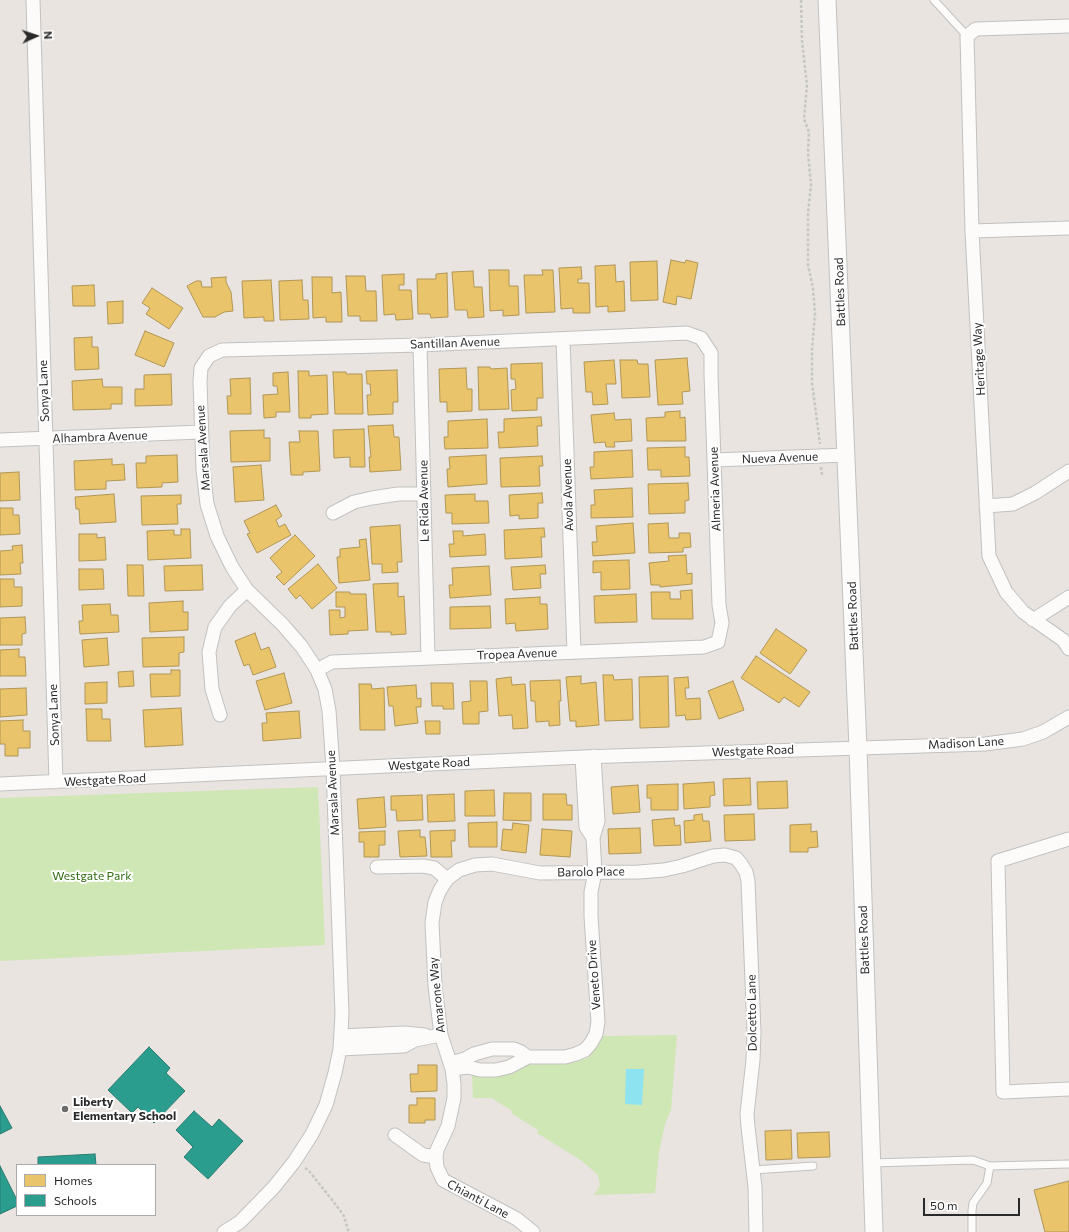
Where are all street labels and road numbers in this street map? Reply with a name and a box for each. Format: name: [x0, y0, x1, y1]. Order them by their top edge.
street label: Battles Road: [832, 257, 848, 327]
street label: Heritage Way: [970, 322, 988, 396]
street label: Santillan Avenue: [410, 334, 500, 352]
street label: Sonya Lane: [36, 360, 52, 422]
street label: Marsala Avenue: [193, 405, 213, 491]
street label: Alhambra Avenue: [52, 428, 148, 446]
street label: Almeria Avenue: [706, 446, 724, 532]
street label: Nueva Avenue: [742, 449, 818, 467]
street label: Avola Avenue: [560, 458, 576, 532]
street label: Le Rida Avenue: [416, 460, 432, 542]
street label: Battles Road: [845, 581, 861, 651]
street label: Tropea Avenue: [477, 645, 557, 663]
street label: Sonya Lane: [46, 684, 62, 746]
street label: Madison Lane: [928, 734, 1004, 752]
street label: Westgate Road: [712, 742, 794, 760]
street label: Marsala Avenue: [324, 750, 342, 836]
street label: Westgate Road: [388, 755, 470, 773]
street label: Westgate Road: [64, 771, 146, 789]
street label: Barolo Place: [557, 864, 625, 880]
street label: Battles Road: [856, 905, 872, 975]
street label: Veneto Drive: [584, 940, 604, 1010]
street label: Amarone Way: [426, 956, 448, 1034]
street label: Dolcetto Lane: [744, 974, 760, 1052]
street label: Chianti Lane: [445, 1177, 511, 1221]

